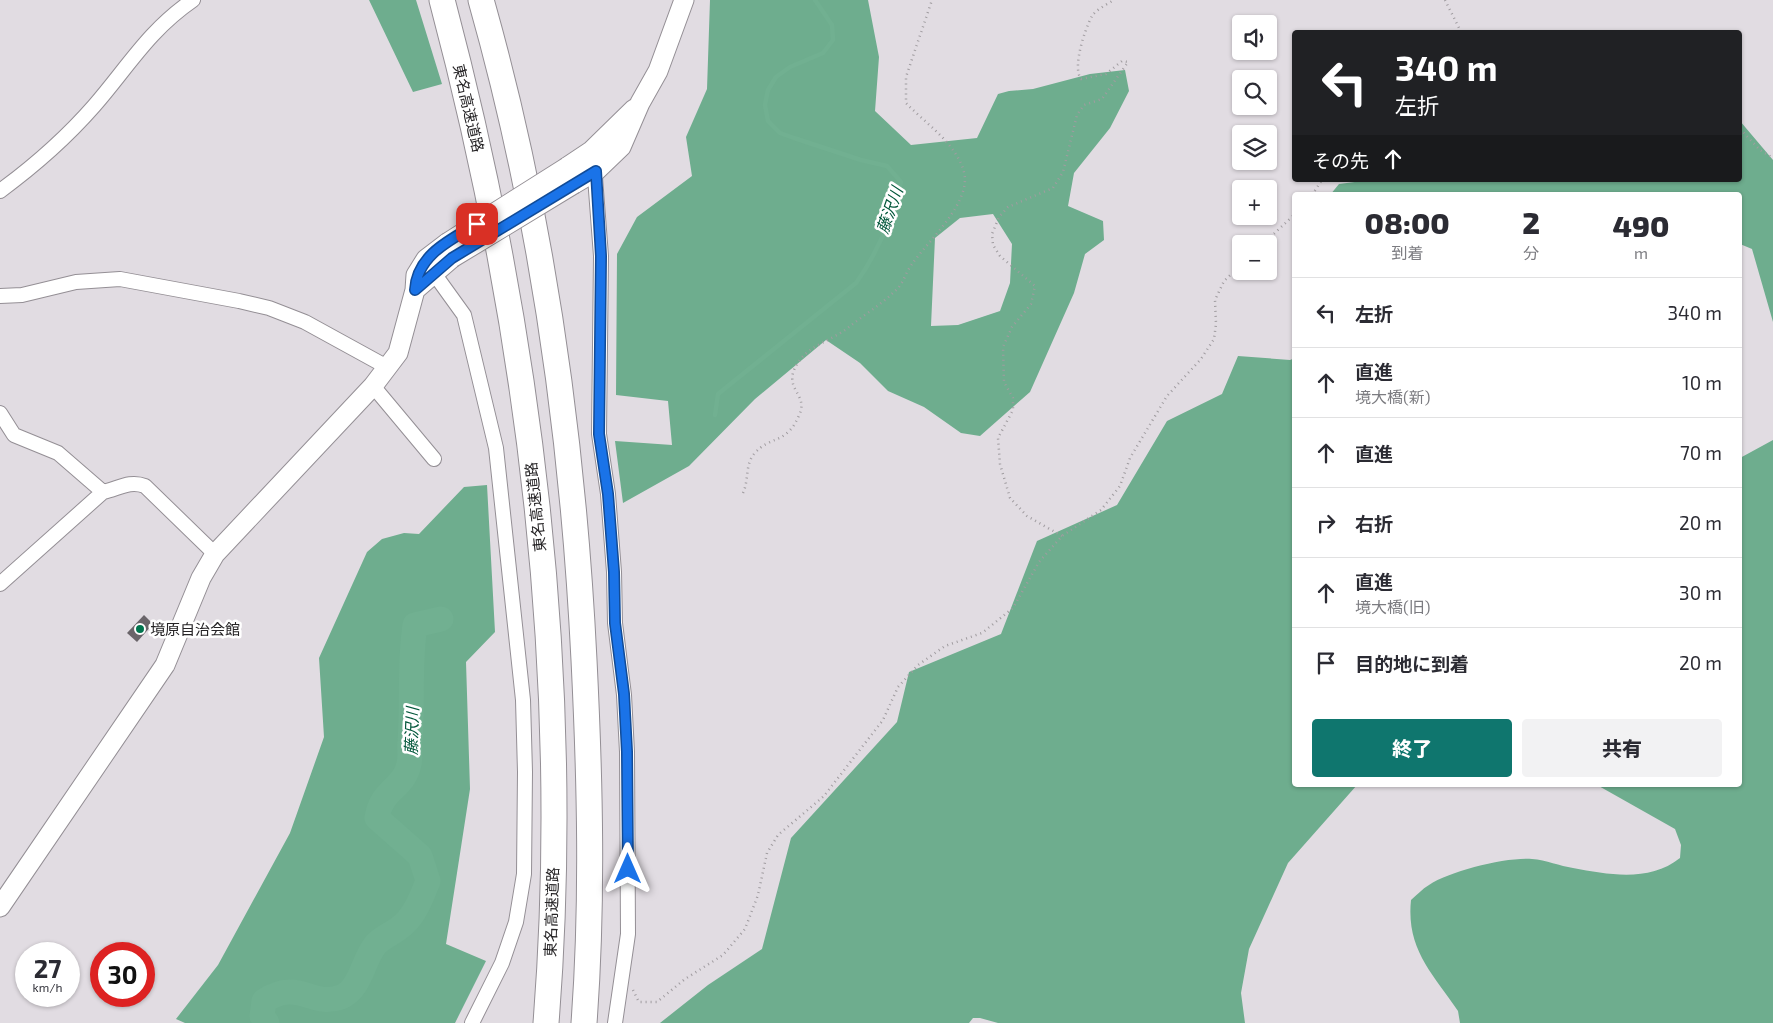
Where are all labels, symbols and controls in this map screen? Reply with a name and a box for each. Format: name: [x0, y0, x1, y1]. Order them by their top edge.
map controls: [1232, 15, 1277, 280]
button: sound: [1232, 15, 1277, 60]
text: 340 m: [1395, 46, 1498, 88]
icon: left: [1312, 50, 1377, 115]
street label: 東名高速道路: [450, 62, 488, 154]
button: search: [1232, 70, 1277, 115]
text: 左折: [1395, 92, 1439, 118]
button: layers: [1232, 125, 1277, 170]
icon: ahead: [1379, 145, 1407, 173]
text: その先: [1312, 149, 1369, 172]
button: +: [1232, 180, 1277, 225]
water label: 藤沢川: [872, 182, 906, 236]
pin: [456, 203, 498, 245]
text: 08:00: [1365, 204, 1450, 240]
text: 2: [1522, 204, 1540, 240]
text: 490: [1613, 207, 1669, 243]
icon: arrive: [463, 210, 491, 238]
button: −: [1232, 235, 1277, 280]
text: 到着: [1391, 243, 1423, 262]
text: 分: [1523, 243, 1539, 262]
text: m: [1634, 243, 1648, 262]
icon: left: [1312, 299, 1340, 327]
text: 340 m: [1667, 301, 1722, 324]
text: 左折: [1355, 302, 1393, 325]
text: 直進: [1355, 360, 1393, 383]
icon: ahead: [1312, 369, 1340, 397]
text: 10 m: [1682, 371, 1722, 394]
text: 境大橋(新): [1355, 387, 1431, 406]
icon: ahead: [1312, 439, 1340, 467]
text: 70 m: [1680, 441, 1722, 464]
text: 直進: [1355, 442, 1393, 465]
street label: 東名高速道路: [521, 461, 549, 553]
icon: right: [1312, 509, 1340, 537]
text: 20 m: [1679, 511, 1722, 534]
text: 右折: [1355, 512, 1393, 535]
text: 直進: [1355, 570, 1393, 593]
icon: ahead: [1312, 579, 1340, 607]
text: 30 m: [1679, 581, 1722, 604]
text: 境大橋(旧): [1355, 597, 1431, 616]
place label: 境原自治会館: [150, 620, 240, 638]
marker: 境原自治会館: [134, 623, 146, 635]
icon: arrive: [1312, 649, 1340, 677]
text: 20 m: [1679, 651, 1722, 674]
text: 目的地に到着: [1355, 652, 1469, 675]
water label: 藤沢川: [401, 705, 421, 755]
button: 終了: [1312, 719, 1512, 777]
button: 共有: [1522, 719, 1722, 777]
position arrow: [601, 842, 653, 894]
street label: 東名高速道路: [540, 867, 562, 957]
speed limit sign: 30: [90, 942, 155, 1007]
text: 27: [34, 953, 61, 983]
text: km/h: [33, 980, 62, 994]

